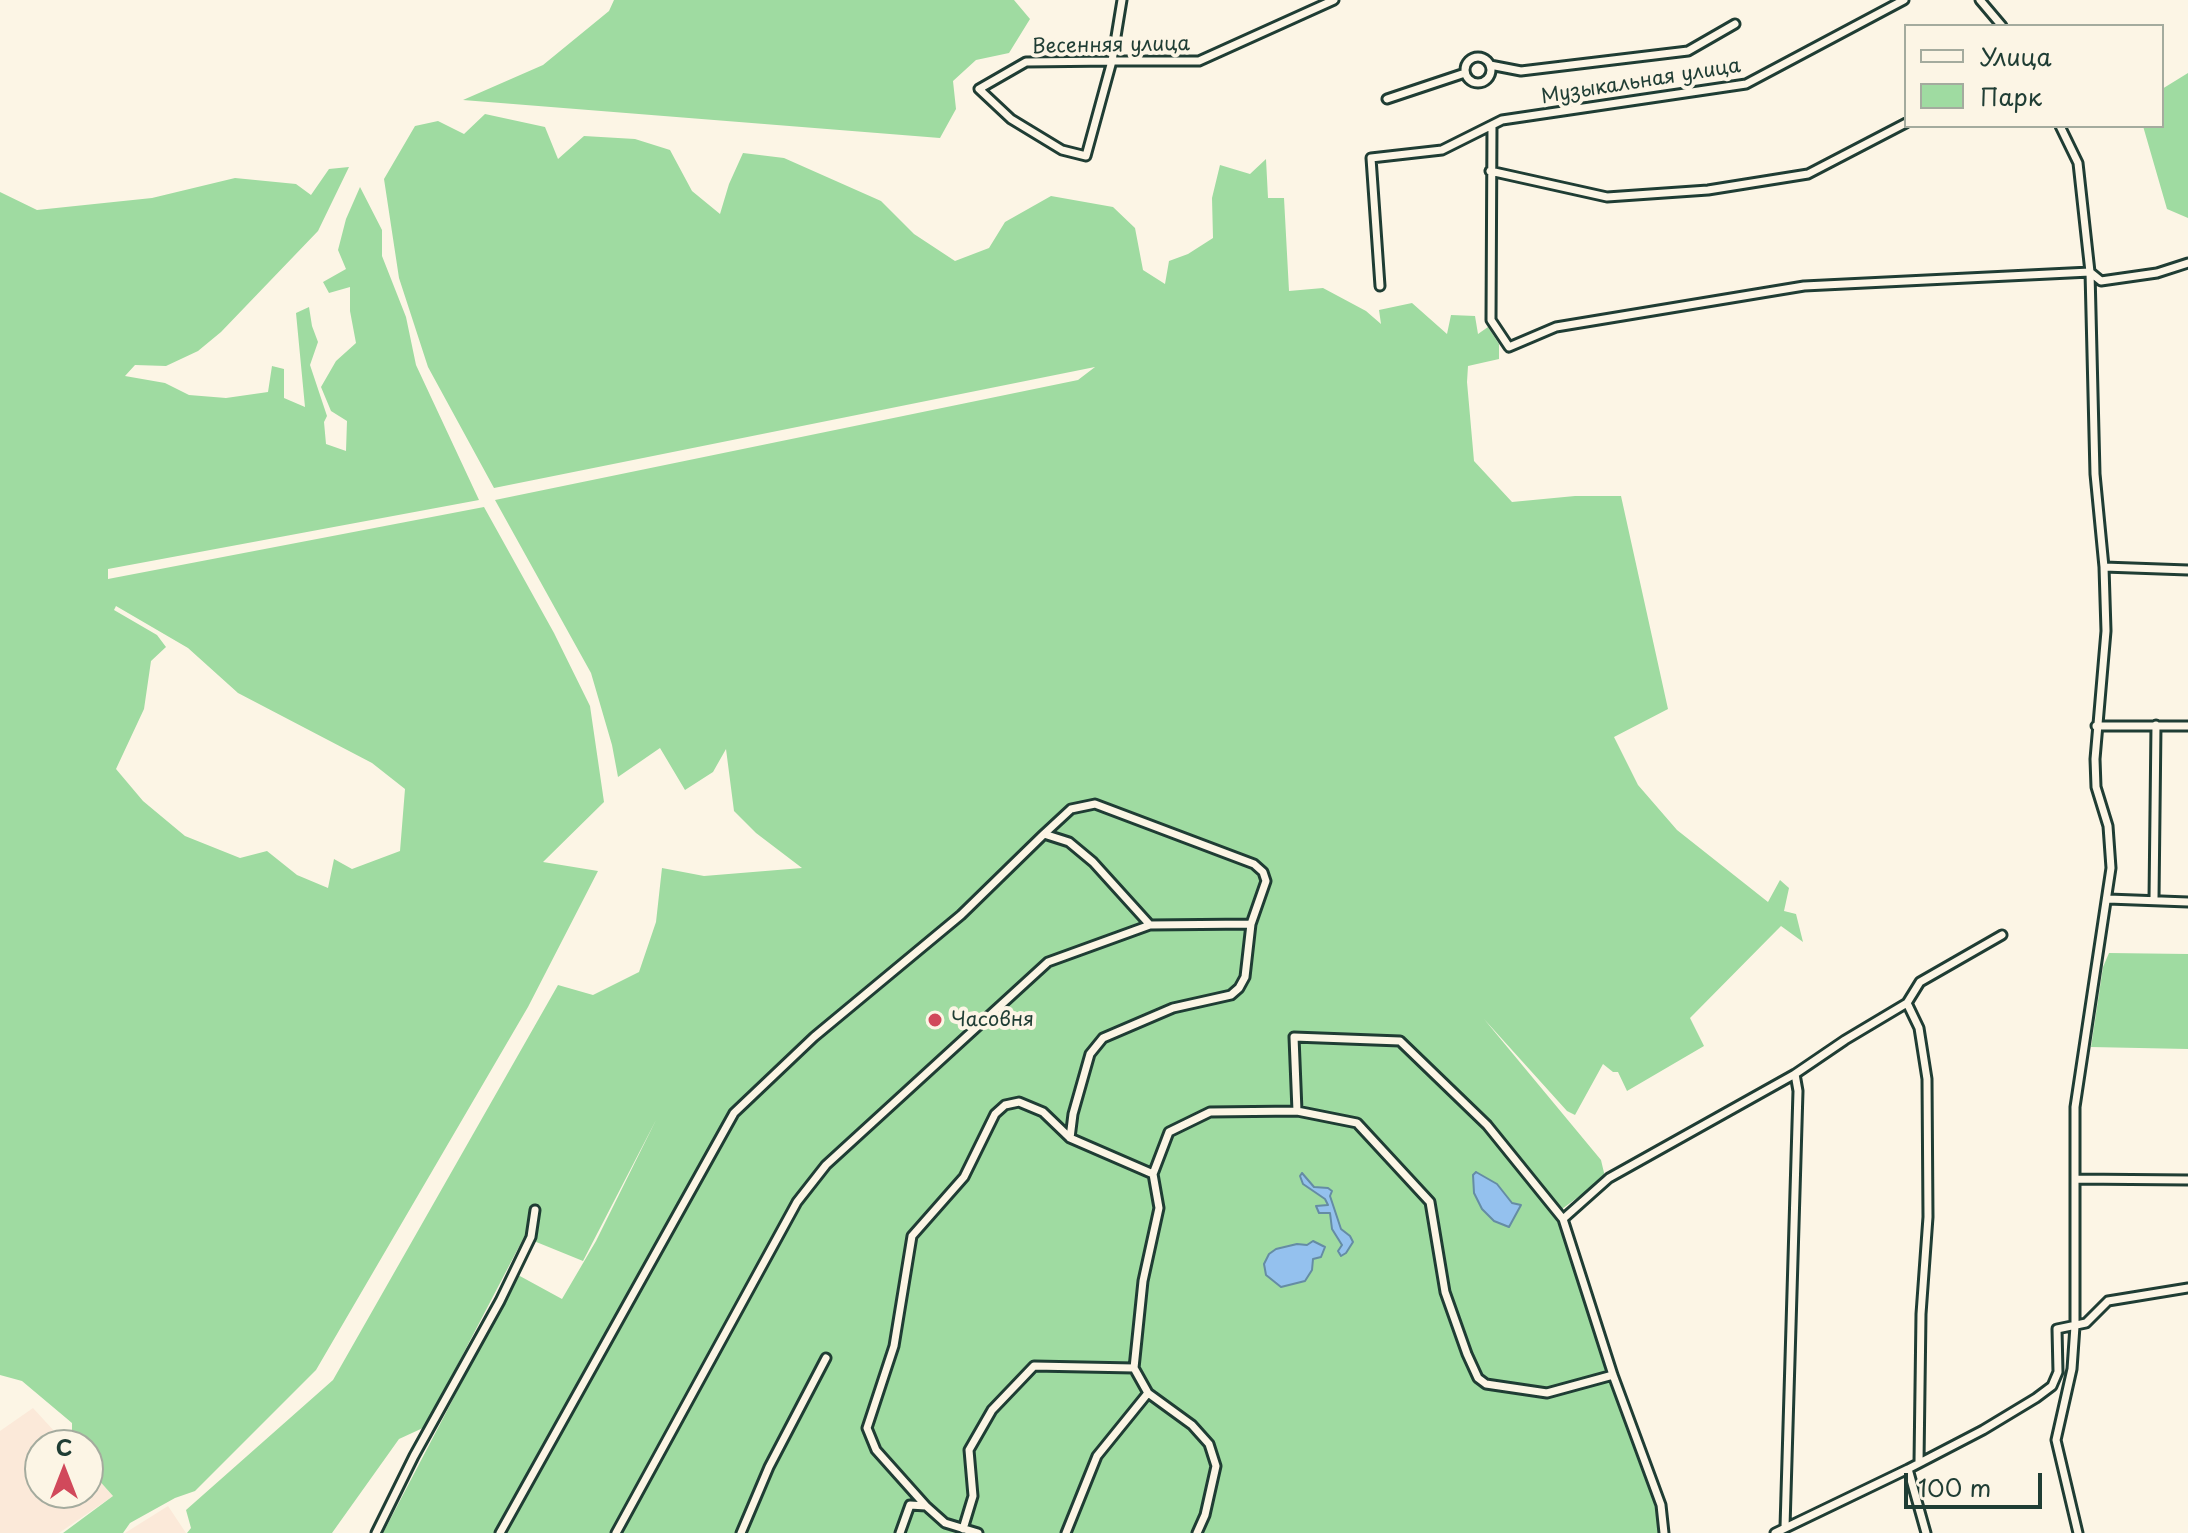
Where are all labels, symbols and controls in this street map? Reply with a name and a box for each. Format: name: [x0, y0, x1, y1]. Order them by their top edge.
legend: [1904, 24, 2164, 128]
street label: Весенняя улица: [1032, 33, 1190, 59]
text: Улица: [1980, 38, 2052, 74]
street label: Музыкальная улица: [1539, 54, 1743, 110]
text: Парк: [1980, 78, 2042, 114]
place label: Часовня: [951, 1008, 1034, 1032]
marker: Часовня: [926, 1011, 944, 1029]
north arrow: [24, 1429, 104, 1509]
text: С: [56, 1430, 72, 1463]
scale bar: [1908, 1457, 2046, 1507]
text: 100 m: [1918, 1469, 1991, 1505]

